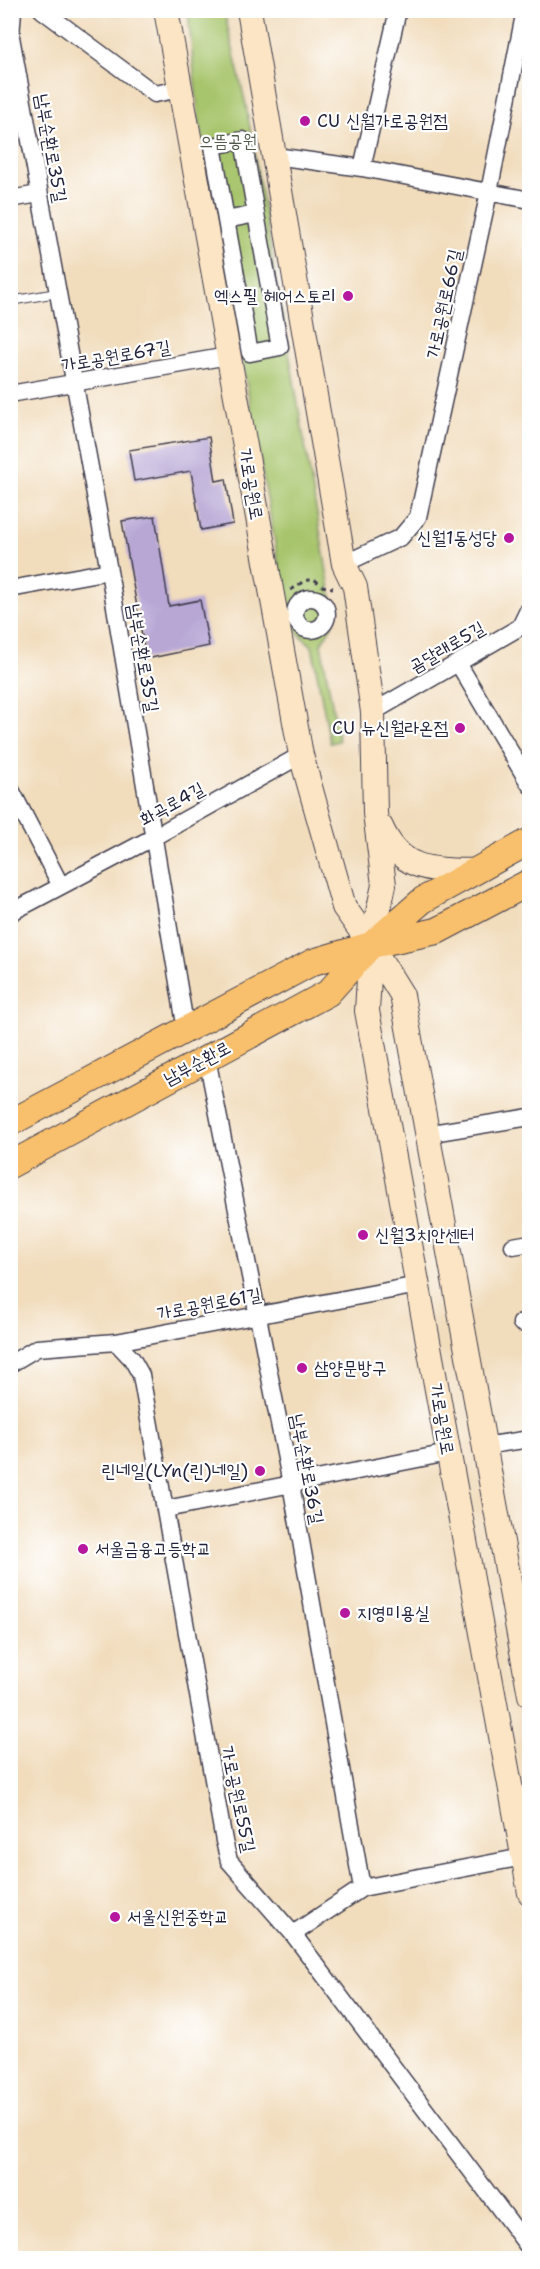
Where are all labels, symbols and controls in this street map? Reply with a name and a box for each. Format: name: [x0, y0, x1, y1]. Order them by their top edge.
street label: 남부순환로35길: [30, 92, 72, 205]
place label: CU 신월가로공원점: [317, 109, 448, 133]
marker: CU 신월가로공원점: [298, 114, 312, 128]
park label: 으뜸공원: [199, 129, 257, 153]
street label: 가로공원로66길: [421, 246, 467, 361]
place label: 엑스필 헤어스토리: [214, 284, 336, 308]
marker: 엑스필 헤어스토리: [341, 289, 355, 303]
street label: 가로공원로67길: [60, 335, 173, 377]
street label: 가로공원로: [233, 446, 269, 522]
place label: 신월1동성당: [417, 526, 498, 550]
marker: 신월1동성당: [502, 531, 516, 545]
street label: 남부순환로35길: [122, 602, 164, 715]
street label: 곰달래로5길: [405, 615, 490, 678]
place label: CU 뉴신월라온점: [332, 716, 449, 740]
marker: CU 뉴신월라온점: [453, 721, 467, 735]
street label: 화곡로4길: [135, 776, 209, 832]
street label: 남부순환로: [159, 1035, 235, 1091]
place label: 신월3치안센터: [375, 1223, 475, 1247]
marker: 신월3치안센터: [356, 1228, 370, 1242]
street label: 가로공원로61길: [155, 1282, 264, 1326]
place label: 삼양문방구: [314, 1356, 386, 1380]
marker: 삼양문방구: [295, 1361, 309, 1375]
street label: 가로공원로: [424, 1381, 460, 1457]
street label: 남부순환로36길: [285, 1412, 330, 1527]
place label: 린네일(LYn(린)네일): [102, 1459, 248, 1483]
marker: 린네일(LYn(린)네일): [253, 1464, 267, 1478]
place label: 서울금융고등학교: [95, 1537, 211, 1561]
marker: 서울금융고등학교: [76, 1542, 90, 1556]
place label: 지영미용실: [357, 1601, 430, 1625]
marker: 지영미용실: [338, 1606, 352, 1620]
street label: 가로공원로55길: [215, 1743, 261, 1855]
place label: 서울신원중학교: [127, 1905, 228, 1929]
marker: 서울신원중학교: [108, 1910, 122, 1924]

